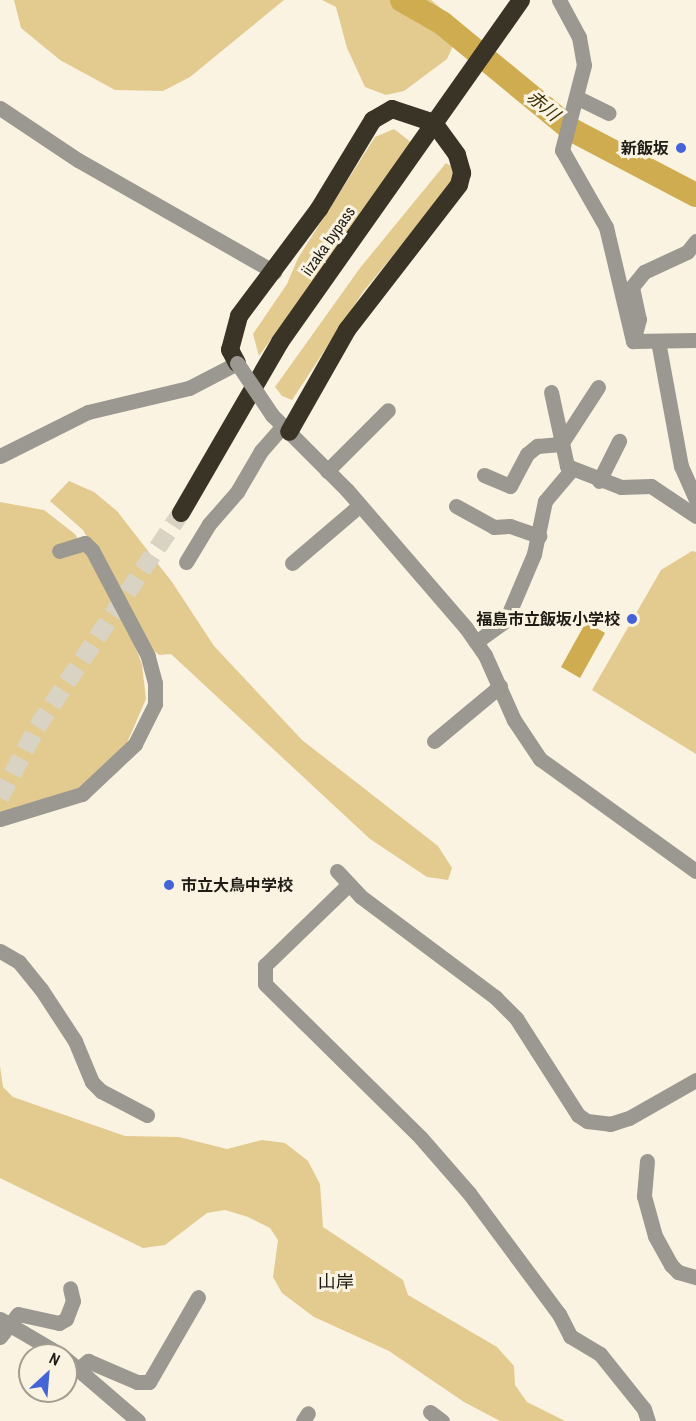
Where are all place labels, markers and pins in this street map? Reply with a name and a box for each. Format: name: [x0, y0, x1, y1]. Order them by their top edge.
place label: 新飯坂: [621, 138, 669, 158]
marker: 新飯坂: [674, 141, 688, 155]
place label: 福島市立飯坂小学校: [476, 609, 620, 629]
marker: 福島市立飯坂小学校: [625, 612, 639, 626]
place label: 市立大鳥中学校: [181, 875, 293, 895]
marker: 市立大鳥中学校: [162, 878, 176, 892]

